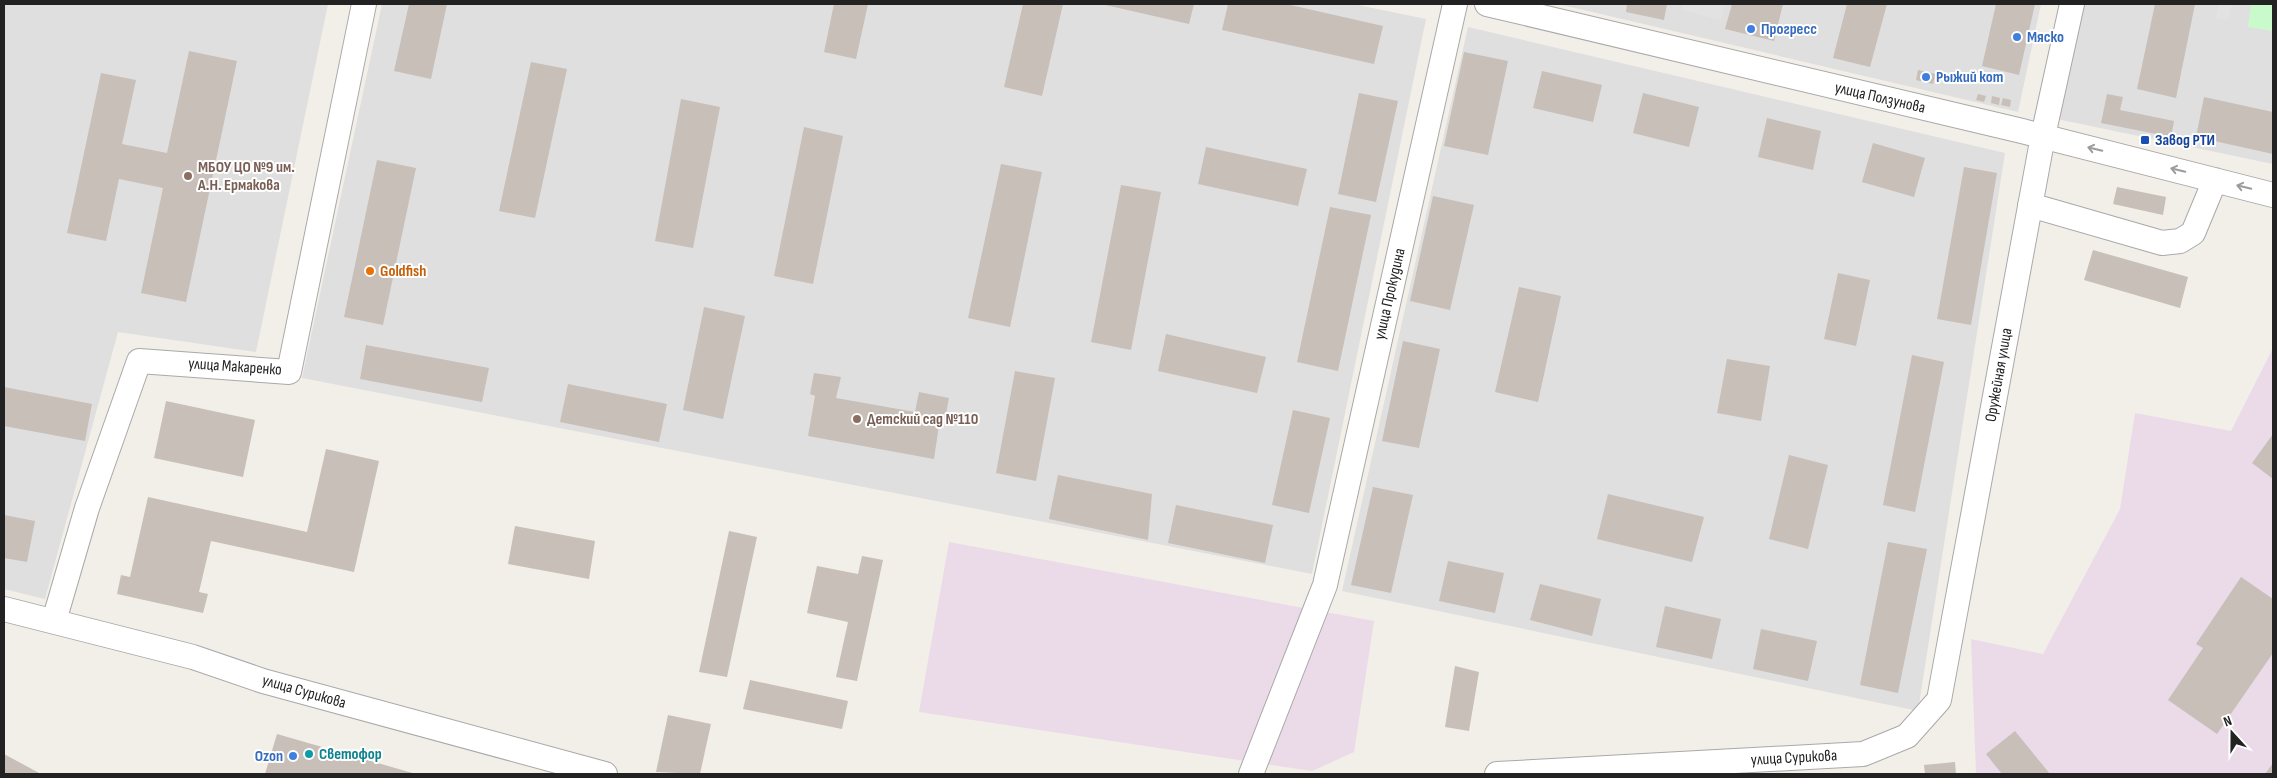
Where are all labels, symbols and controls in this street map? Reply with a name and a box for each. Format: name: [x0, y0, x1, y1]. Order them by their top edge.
place label: Прогресс: [1761, 20, 1817, 39]
marker: Прогресс: [1745, 23, 1757, 35]
place label: Мяско: [2027, 28, 2064, 47]
marker: Мяско: [2011, 31, 2023, 43]
place label: Рыжий кот: [1936, 68, 2003, 87]
marker: Рыжий кот: [1920, 71, 1932, 83]
street label: улица Ползунова: [1833, 78, 1927, 118]
place label: Завод РТИ: [2155, 131, 2215, 150]
marker: Завод РТИ: [2139, 134, 2151, 146]
one-way arrow: [2087, 144, 2103, 153]
place label: МБОУ ЦО №9 им. А.Н. Ермакова: [197, 158, 295, 195]
one-way arrow: [2171, 165, 2187, 175]
marker: МБОУ ЦО №9 им. А.Н. Ермакова: [182, 170, 194, 182]
one-way arrow: [2236, 182, 2252, 191]
street label: улица Прокудина: [1370, 246, 1410, 342]
place label: Goldfish: [380, 262, 426, 281]
marker: Goldfish: [364, 265, 376, 277]
street label: Оружейная улица: [1981, 327, 2017, 423]
street label: улица Макаренко: [188, 354, 282, 380]
place label: Детский сад №110: [867, 410, 978, 429]
marker: Детский сад №110: [851, 413, 863, 425]
street label: улица Сурикова: [260, 671, 348, 713]
north arrow: [2207, 708, 2257, 758]
text: N: [2221, 712, 2234, 731]
place label: Светофор: [319, 745, 382, 764]
street label: улица Сурикова: [1750, 746, 1838, 770]
place label: Ozon: [255, 747, 283, 766]
marker: Светофор: [303, 748, 315, 760]
marker: Ozon: [287, 750, 299, 762]

